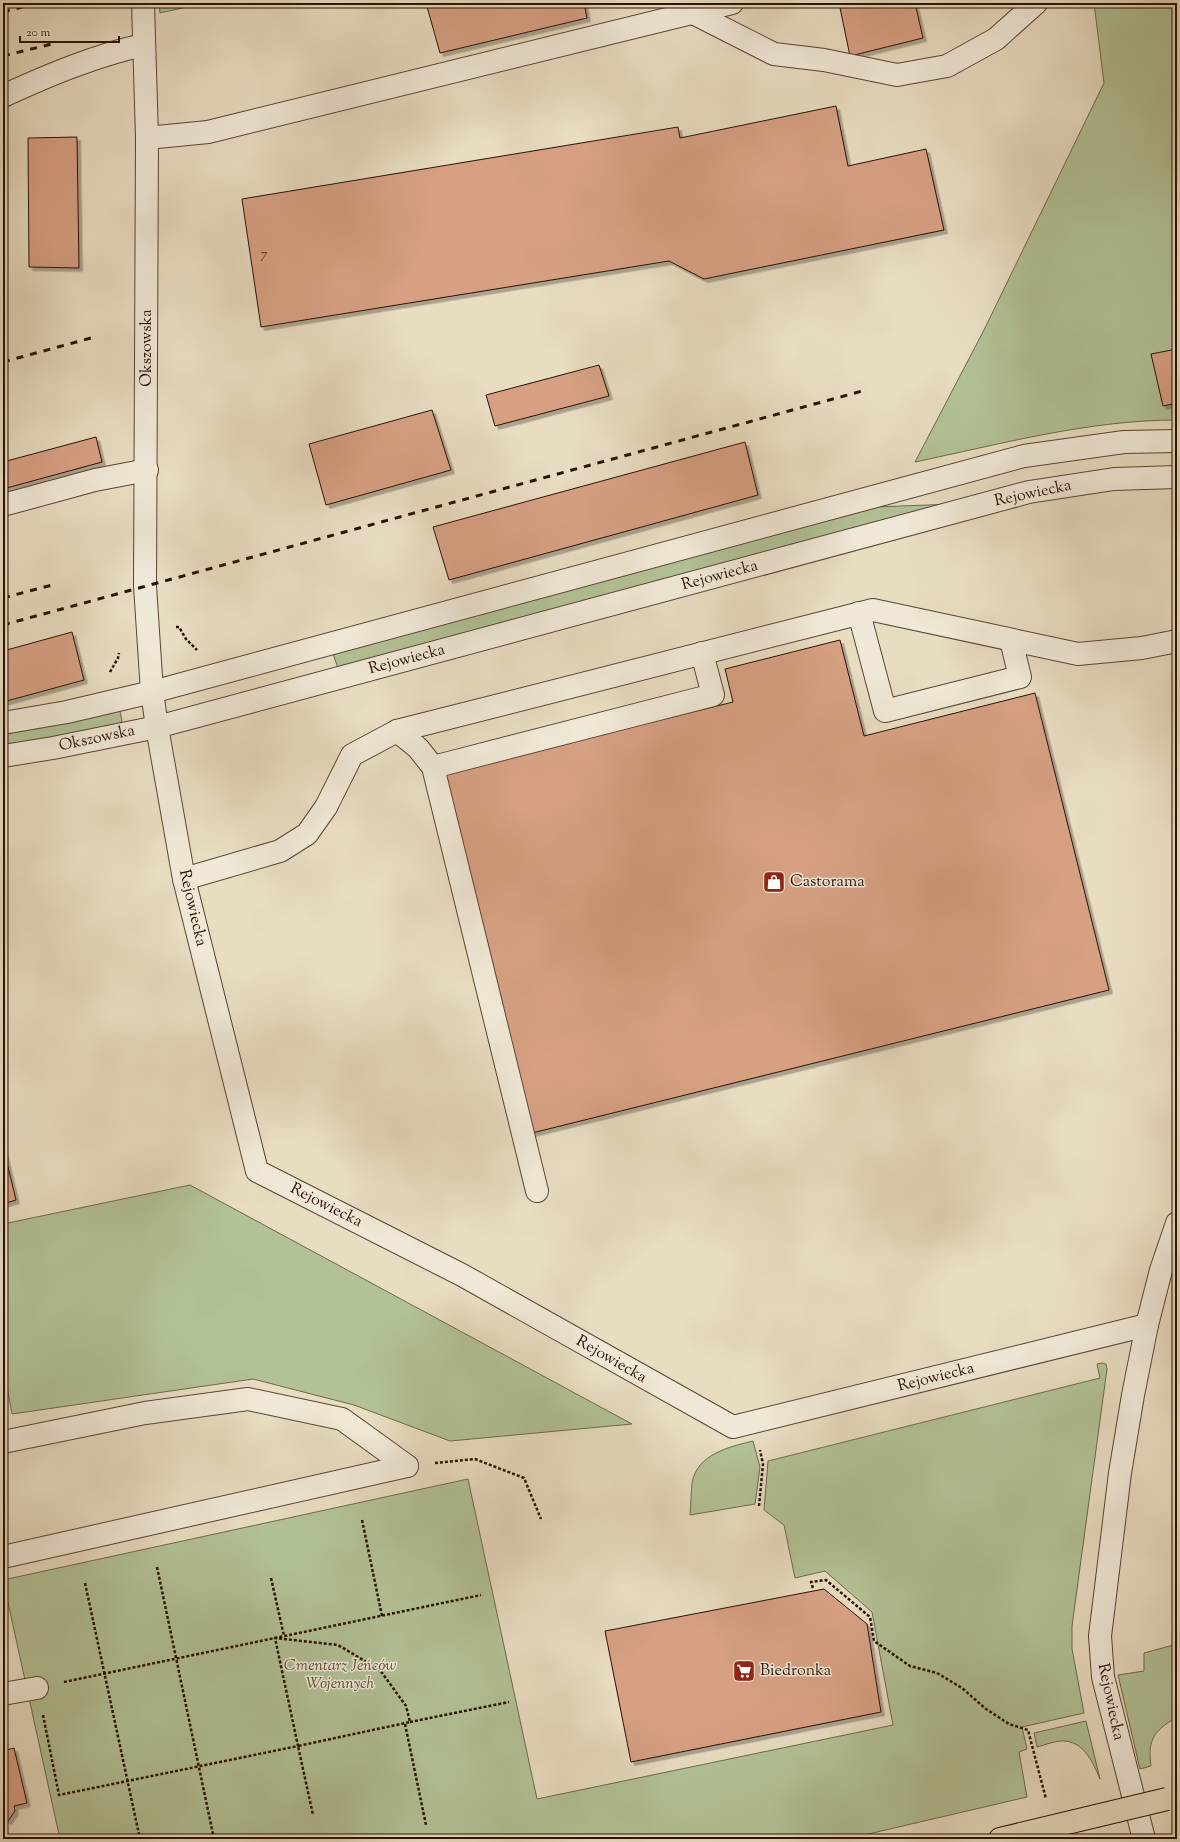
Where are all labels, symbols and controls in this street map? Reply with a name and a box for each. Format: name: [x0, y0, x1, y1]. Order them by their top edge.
scale bar: [20, 18, 119, 44]
text: 20 m: [26, 24, 51, 42]
house number: 7: [260, 245, 268, 265]
street label: Okszowska: [136, 309, 159, 387]
street label: Rejowiecka: [992, 474, 1074, 513]
street label: Rejowiecka: [679, 555, 761, 597]
street label: Rejowiecka: [366, 639, 448, 681]
street label: Okszowska: [57, 720, 138, 758]
street label: Rejowiecka: [172, 867, 212, 949]
shop icon: Castorama: [761, 869, 787, 895]
place label: Castorama: [790, 871, 865, 894]
street label: Rejowiecka: [286, 1178, 367, 1234]
street label: Rejowiecka: [571, 1330, 651, 1390]
street label: Rejowiecka: [895, 1357, 977, 1399]
park label: Cmentarz Jeńców Wojennych: [284, 1655, 396, 1696]
supermarket icon: Biedronka: [731, 1658, 757, 1684]
place label: Biedronka: [760, 1660, 832, 1683]
street label: Rejowiecka: [1091, 1661, 1130, 1743]

